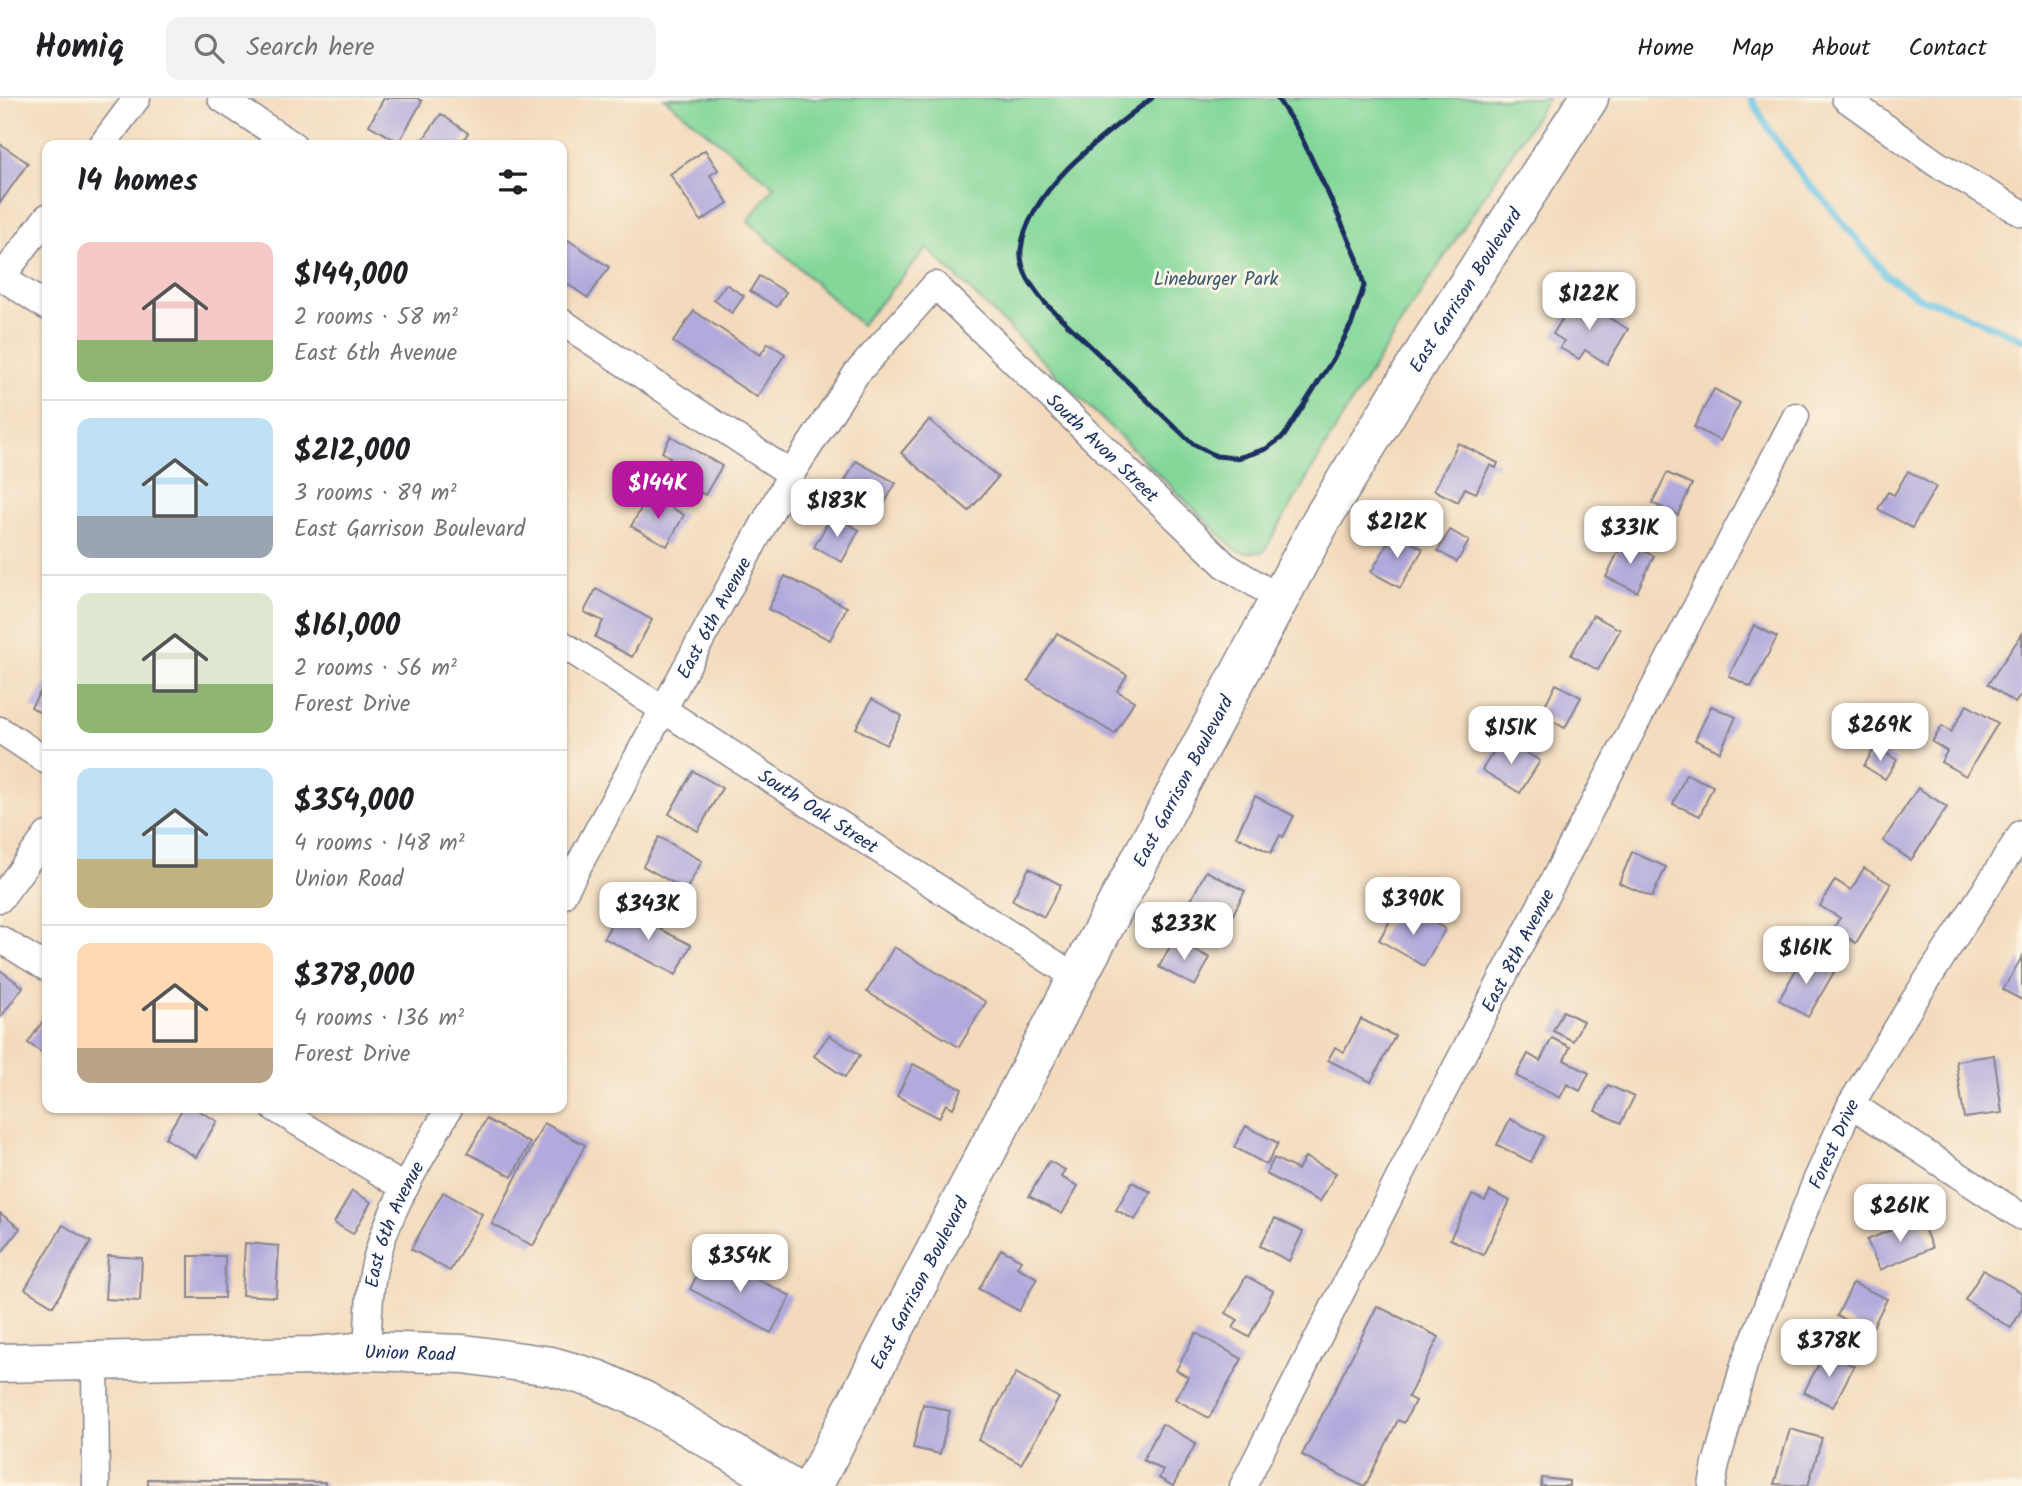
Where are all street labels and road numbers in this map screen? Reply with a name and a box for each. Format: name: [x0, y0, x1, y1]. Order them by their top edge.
street label: East Garrison Boulevard: [1402, 202, 1531, 379]
street label: South Avon Street: [1038, 387, 1165, 511]
street label: East 6th Avenue: [670, 552, 761, 685]
street label: East Garrison Boulevard: [1126, 690, 1242, 873]
street label: South Oak Street: [751, 762, 884, 863]
street label: East 8th Avenue: [1474, 883, 1564, 1018]
street label: Forest Drive: [1801, 1093, 1868, 1194]
street label: East 6th Avenue: [358, 1156, 433, 1290]
street label: East Garrison Boulevard: [863, 1192, 978, 1375]
street label: Union Road: [364, 1338, 456, 1371]

